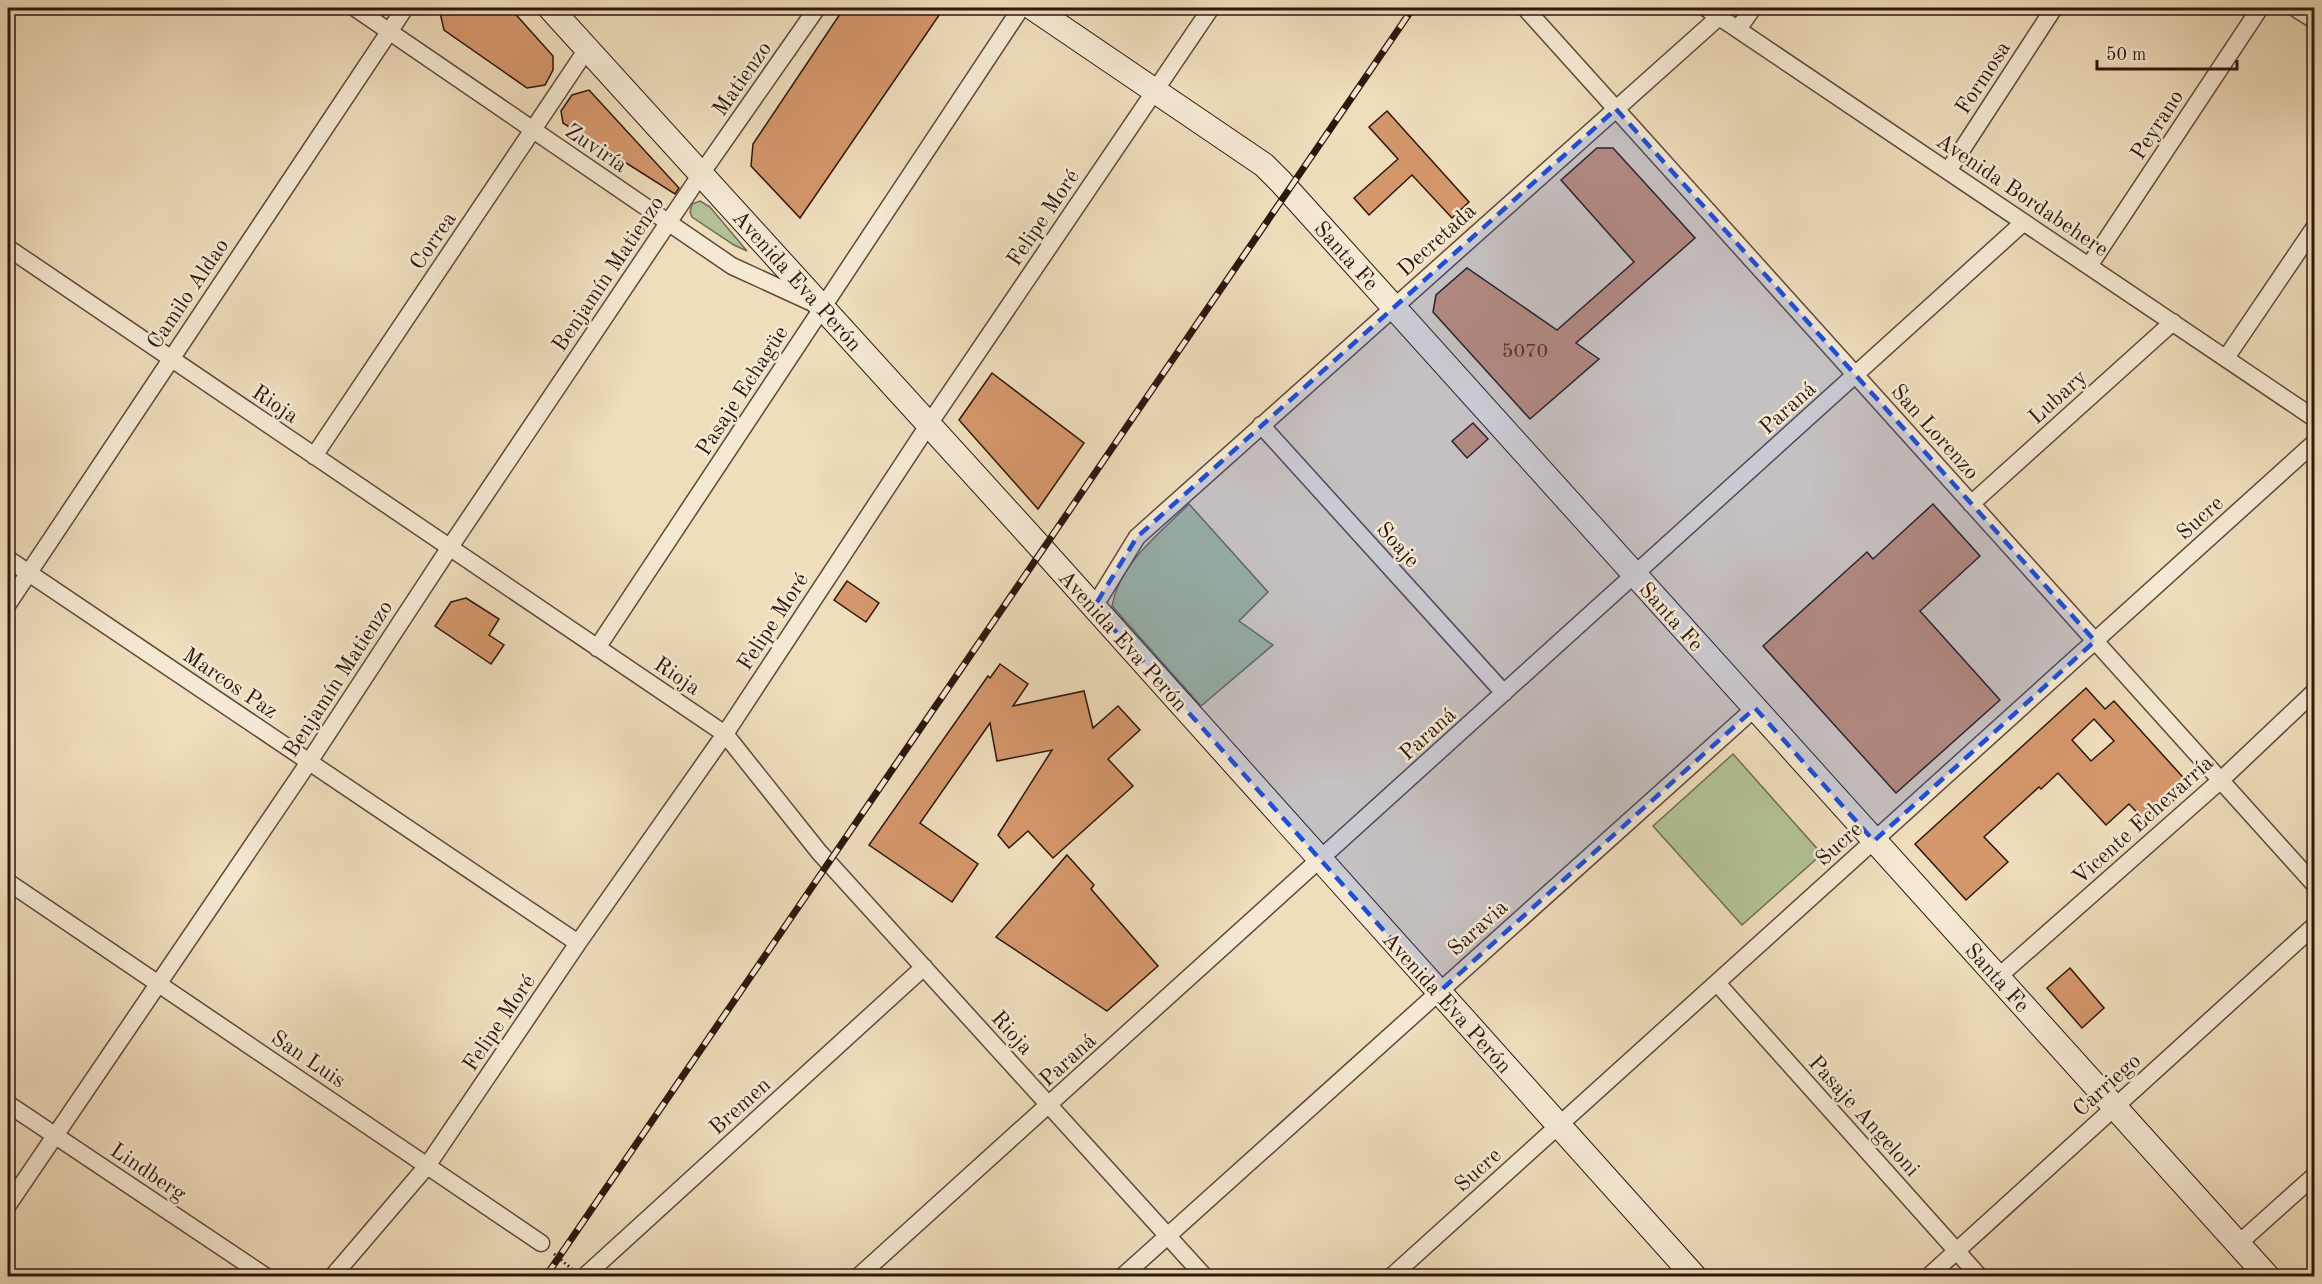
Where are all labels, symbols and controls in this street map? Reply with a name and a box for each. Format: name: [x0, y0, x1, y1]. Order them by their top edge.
scale bar: [2097, 33, 2236, 71]
street label: Matienzo: [709, 38, 776, 120]
street label: Formosa: [1952, 38, 2015, 118]
text: 50 m: [2106, 46, 2146, 64]
street label: Peyrano: [2127, 86, 2188, 164]
street label: Zuviría: [561, 120, 631, 177]
street label: Avenida Bordabehere: [1932, 130, 2112, 261]
street label: Felipe Moré: [1003, 166, 1084, 270]
street label: Benjamín Matienzo: [549, 192, 669, 356]
street label: Decretada: [1394, 200, 1481, 281]
street label: Avenida Eva Perón: [728, 207, 865, 356]
street label: Correa: [406, 208, 461, 274]
street label: Santa Fe: [1309, 218, 1382, 295]
street label: Camilo Aldao: [144, 235, 234, 353]
street label: Pasaje Echagüe: [693, 322, 793, 460]
house number: 5070: [1502, 342, 1548, 362]
street label: Lubary: [2025, 366, 2092, 429]
street label: Paraná: [1756, 378, 1821, 439]
street label: San Lorenzo: [1886, 380, 1983, 484]
street label: Rioja: [248, 381, 302, 428]
street label: Sucre: [2173, 492, 2228, 545]
street label: Soaje: [1372, 518, 1423, 572]
street label: Avenida Eva Perón: [1054, 567, 1191, 716]
street label: Felipe Moré: [734, 569, 813, 675]
street label: Santa Fe: [1634, 579, 1707, 656]
street label: Benjamín Matienzo: [280, 597, 397, 761]
street label: Marcos Paz: [179, 644, 281, 723]
street label: Rioja: [650, 653, 704, 700]
street label: Paraná: [1396, 704, 1461, 765]
street label: Vicente Echevarría: [2069, 752, 2218, 889]
street label: Sucre: [1812, 818, 1867, 871]
street label: Saravia: [1444, 896, 1513, 961]
street label: Avenida Eva Perón: [1378, 929, 1515, 1078]
street label: Santa Fe: [1960, 940, 2033, 1017]
street label: Felipe Moré: [459, 971, 540, 1075]
street label: Rioja: [986, 1007, 1037, 1060]
street label: San Luis: [267, 1027, 349, 1092]
street label: Paraná: [1036, 1030, 1101, 1091]
street label: Carriego: [2069, 1050, 2145, 1121]
street label: Pasaje Angeloni: [1804, 1052, 1923, 1181]
street label: Bremen: [706, 1074, 775, 1139]
street label: Lindberg: [106, 1139, 190, 1206]
street label: Sucre: [1451, 1144, 1506, 1197]

